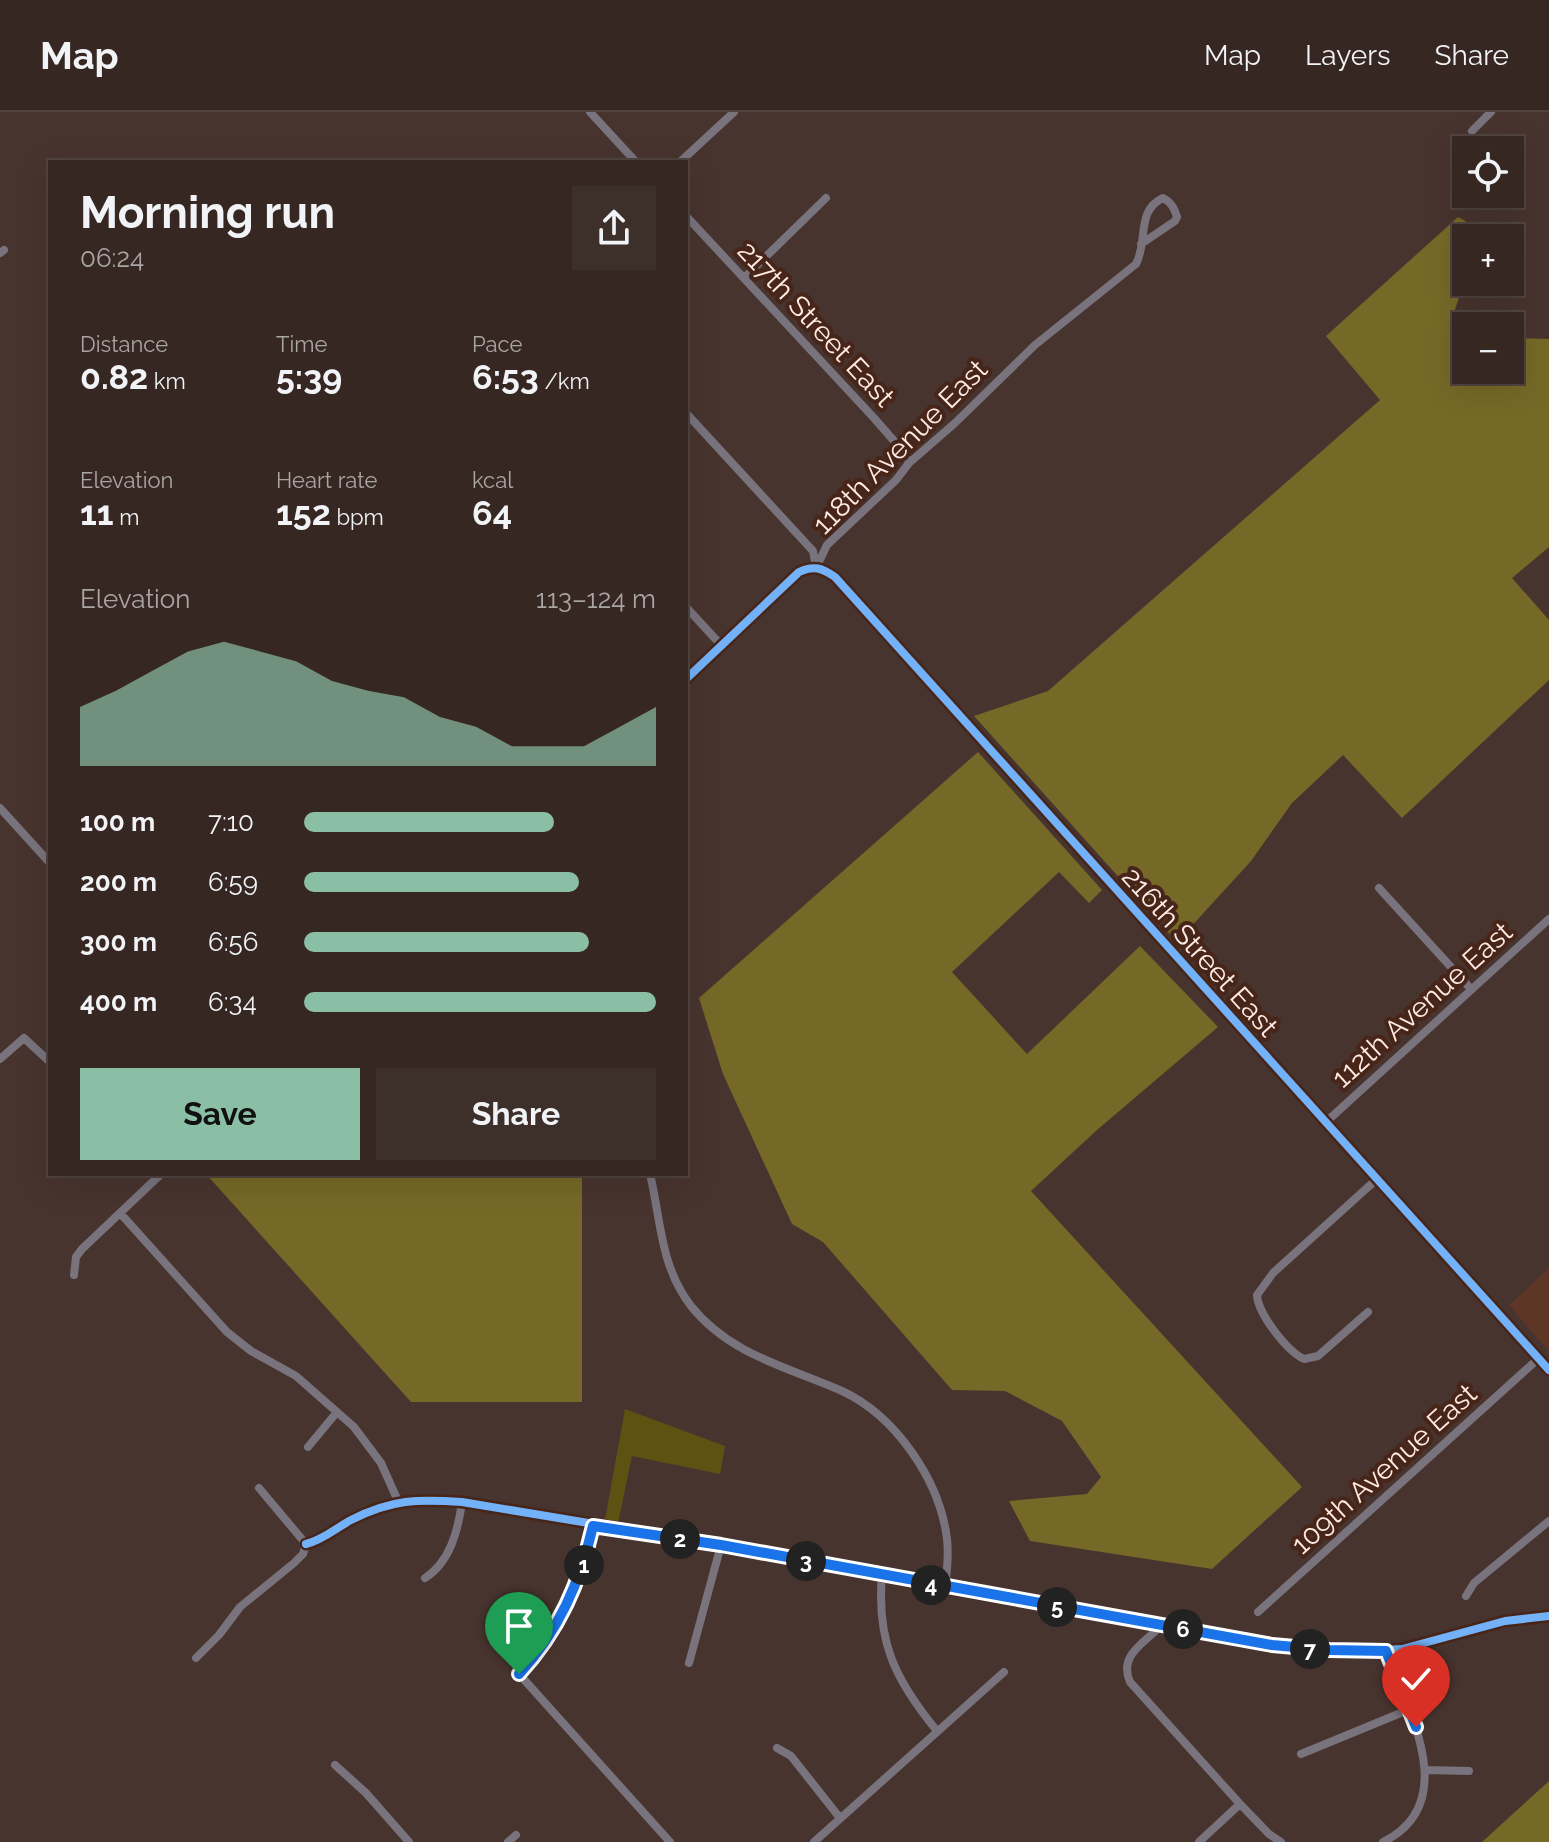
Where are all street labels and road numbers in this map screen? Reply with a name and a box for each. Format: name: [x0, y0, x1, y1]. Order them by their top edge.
street label: 217th Street East: [731, 234, 902, 414]
street label: 118th Avenue East: [806, 352, 995, 541]
street label: 216th Street East: [1115, 861, 1285, 1044]
street label: 112th Avenue East: [1325, 915, 1519, 1095]
street label: 109th Avenue East: [1285, 1377, 1484, 1561]

